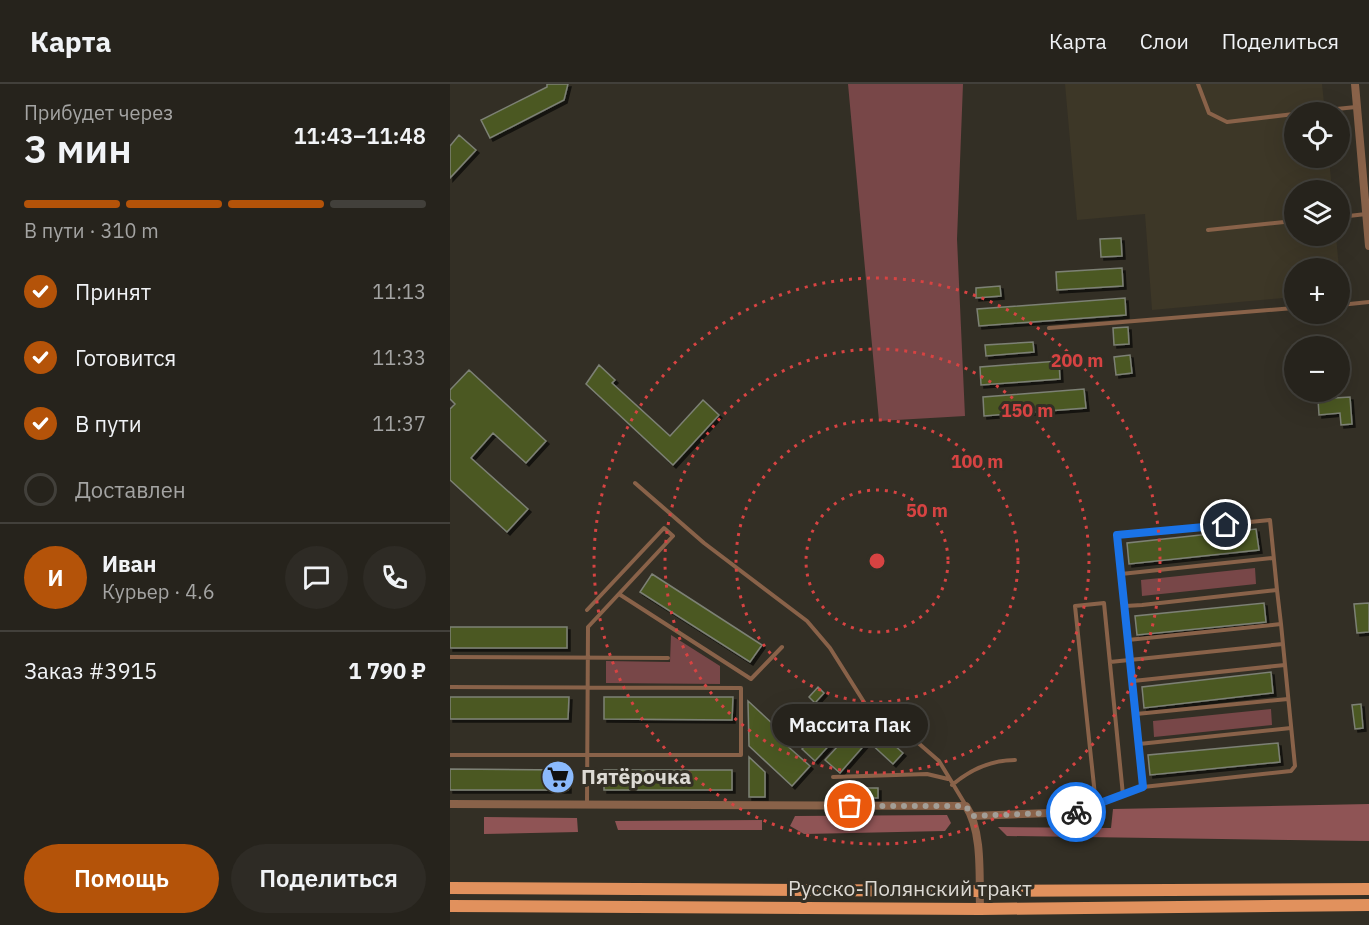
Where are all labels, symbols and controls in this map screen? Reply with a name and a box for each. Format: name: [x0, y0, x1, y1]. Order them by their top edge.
text: Карта: [30, 23, 111, 60]
text: Карта: [1049, 27, 1107, 55]
text: Слои: [1140, 27, 1189, 55]
text: Поделиться: [1222, 27, 1339, 55]
text: Прибудет через: [24, 99, 173, 126]
map controls: [1284, 102, 1350, 402]
button: locate: [1284, 102, 1350, 168]
text: 11:43–11:48: [293, 121, 426, 150]
text: 3 мин: [24, 123, 132, 174]
button: layers: [1284, 180, 1350, 246]
text: В пути · 310 m: [24, 217, 159, 244]
button: +: [1284, 258, 1350, 324]
icon: check: [24, 275, 57, 308]
text: Принят: [75, 277, 151, 306]
text: 11:13: [372, 278, 426, 305]
button: −: [1284, 336, 1350, 402]
icon: check: [24, 341, 57, 374]
text: Готовится: [75, 343, 176, 372]
text: 11:33: [372, 344, 426, 371]
text: 200 m: [1051, 349, 1103, 372]
text: 150 m: [1001, 399, 1053, 422]
icon: check: [24, 407, 57, 440]
text: В пути: [75, 409, 142, 438]
text: 11:37: [372, 410, 426, 437]
text: 100 m: [951, 450, 1003, 473]
text: Доставлен: [75, 475, 186, 504]
text: 50 m: [906, 499, 948, 522]
pin: [1200, 499, 1251, 550]
icon: home: [1209, 508, 1242, 541]
button: chat: [285, 546, 348, 609]
button: phone: [363, 546, 426, 609]
text: Иван: [102, 549, 157, 578]
centre of rings: [867, 551, 887, 571]
text: И: [48, 563, 63, 592]
text: Курьер · 4.6: [102, 578, 215, 605]
text: Заказ #3915: [24, 656, 157, 685]
text: 1 790 ₽: [348, 656, 426, 685]
callout: Массита Пак: [772, 704, 928, 746]
text: Массита Пак: [789, 711, 911, 738]
supermarket icon: Пятёрочка: [540, 759, 576, 795]
place label: Пятёрочка: [581, 762, 691, 790]
pin: [824, 780, 875, 831]
courier: [1046, 782, 1106, 842]
icon: bag: [833, 789, 866, 822]
icon: bike: [1060, 796, 1093, 829]
button: Помощь: [24, 844, 219, 913]
button: Поделиться: [231, 844, 426, 913]
street label: Русско-Полянский тракт: [788, 874, 1032, 902]

